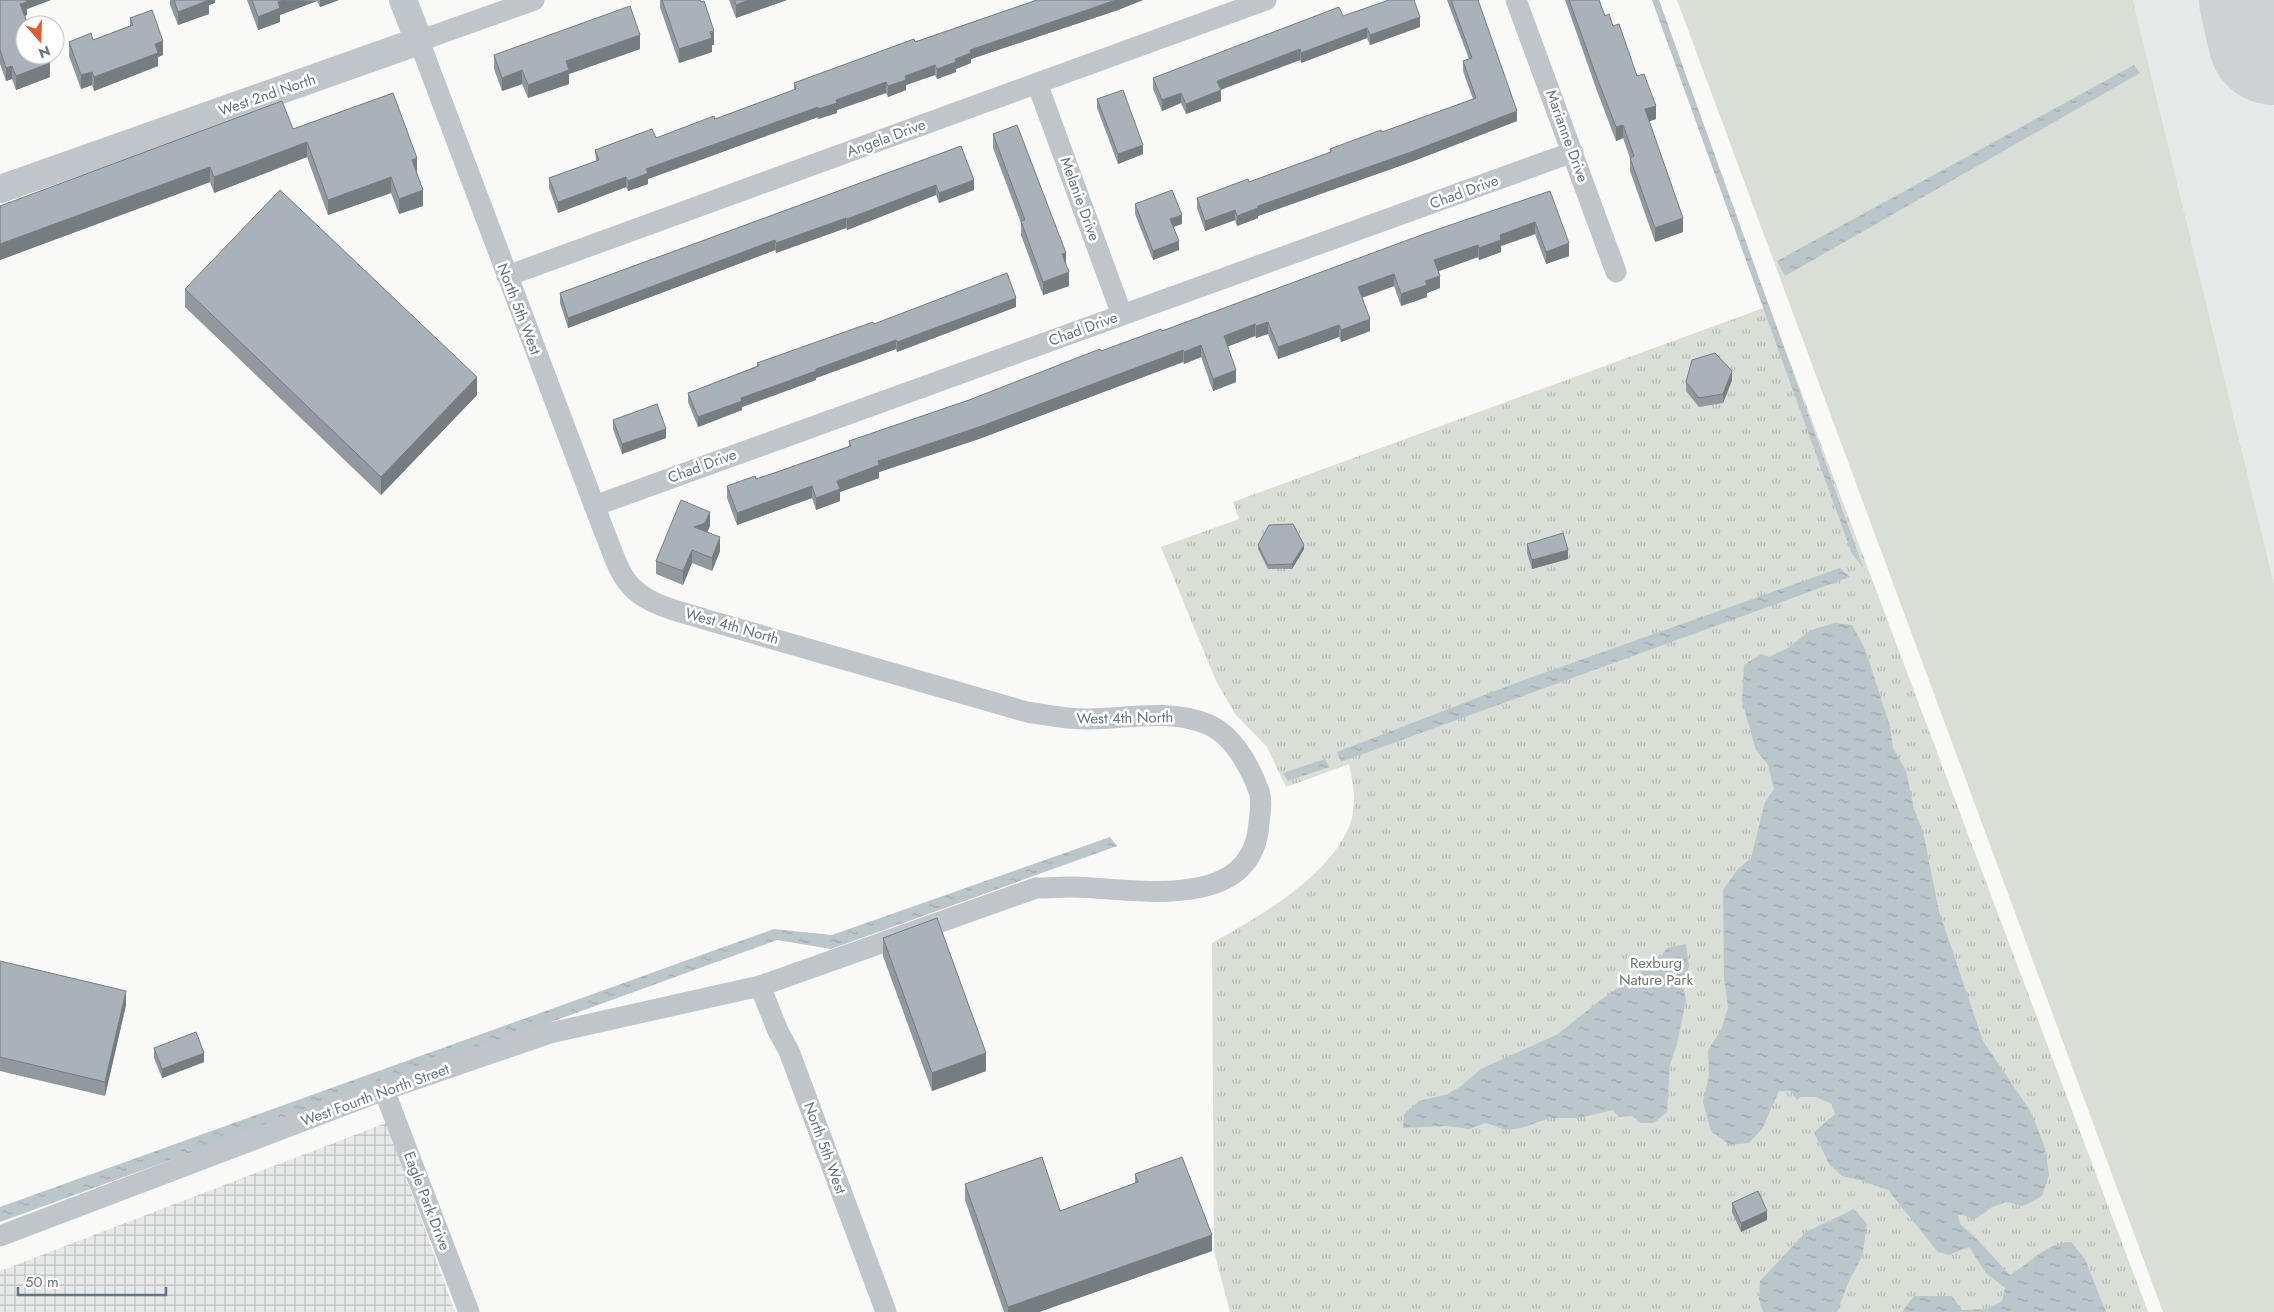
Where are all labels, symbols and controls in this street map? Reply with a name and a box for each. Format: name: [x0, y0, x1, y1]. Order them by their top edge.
north arrow: [15, 15, 65, 65]
text: N: [36, 41, 53, 64]
street label: West 2nd North: [215, 68, 319, 122]
street label: Marianne Drive: [1540, 87, 1594, 186]
street label: Angela Drive: [843, 113, 929, 162]
street label: Melanie Drive: [1055, 154, 1105, 244]
street label: Chad Drive: [1427, 169, 1502, 215]
street label: North 5th West: [491, 260, 547, 358]
street label: Chad Drive: [1046, 306, 1121, 352]
street label: Chad Drive: [665, 443, 740, 489]
street label: West 4th North: [682, 602, 782, 650]
street label: West 4th North: [1076, 706, 1174, 730]
park label: Rexburg Nature Park: [1619, 952, 1693, 991]
street label: West Fourth North Street: [298, 1058, 453, 1132]
street label: North 5th West: [798, 1099, 852, 1197]
street label: Eagle Park Drive: [398, 1148, 456, 1254]
scale bar: [18, 1264, 165, 1296]
text: 50 m: [25, 1271, 59, 1293]

